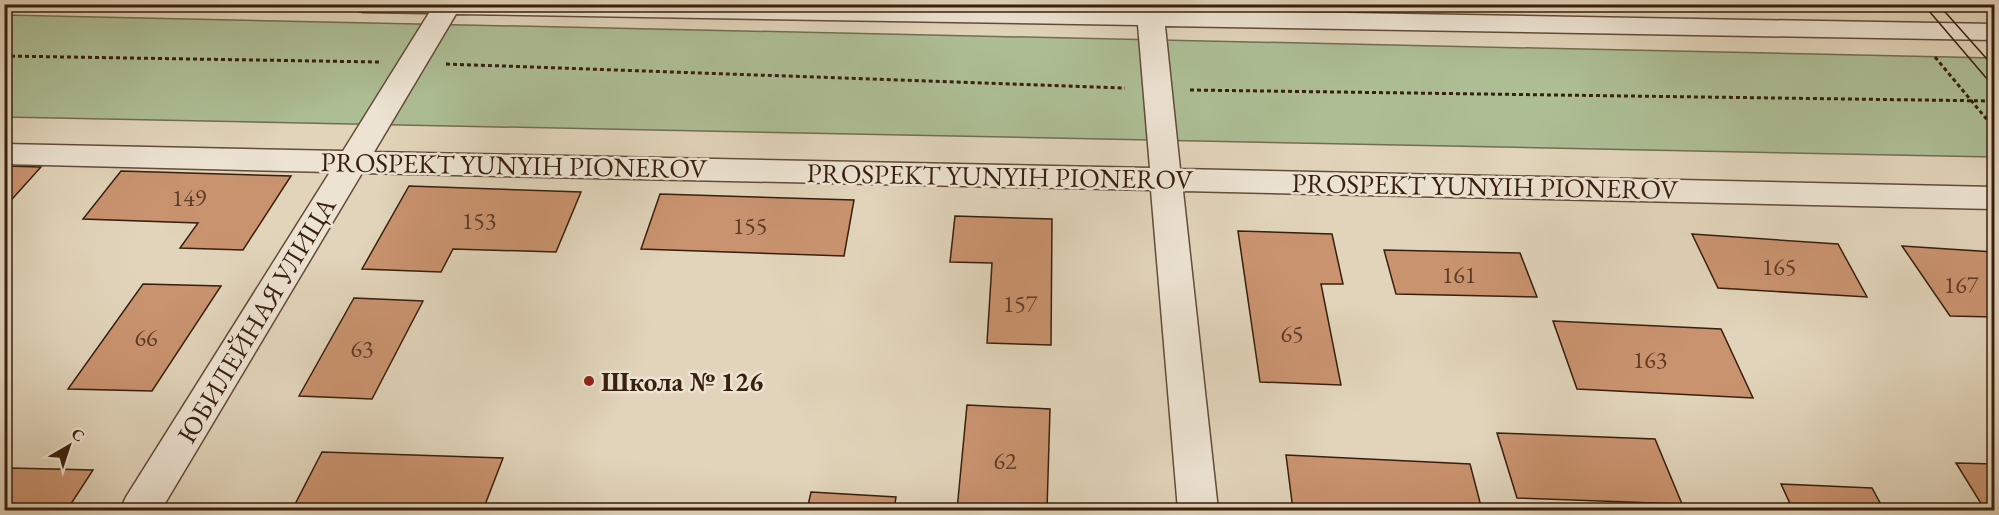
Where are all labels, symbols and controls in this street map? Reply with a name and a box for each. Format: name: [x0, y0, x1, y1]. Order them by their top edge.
street label: PROSPEKT YUNYIH PIONEROV: [320, 144, 708, 186]
street label: PROSPEKT YUNYIH PIONEROV: [806, 155, 1194, 197]
street label: PROSPEKT YUNYIH PIONEROV: [1291, 165, 1679, 207]
house number: 149: [172, 182, 207, 213]
street label: ЮБИЛЕЙНАЯ УЛИЦА: [169, 190, 344, 450]
house number: 153: [462, 205, 496, 236]
house number: 155: [733, 210, 767, 241]
house number: 165: [1762, 251, 1796, 282]
house number: 161: [1442, 259, 1476, 290]
house number: 167: [1944, 269, 1979, 300]
house number: 157: [1003, 288, 1038, 319]
house number: 65: [1280, 318, 1304, 349]
house number: 66: [134, 322, 158, 353]
house number: 63: [350, 333, 374, 364]
house number: 163: [1633, 344, 1667, 375]
place label: Школа № 126: [601, 364, 763, 399]
marker: Школа № 126: [582, 374, 596, 388]
north arrow: [39, 416, 99, 476]
text: С: [67, 423, 89, 446]
house number: 62: [993, 445, 1017, 476]

